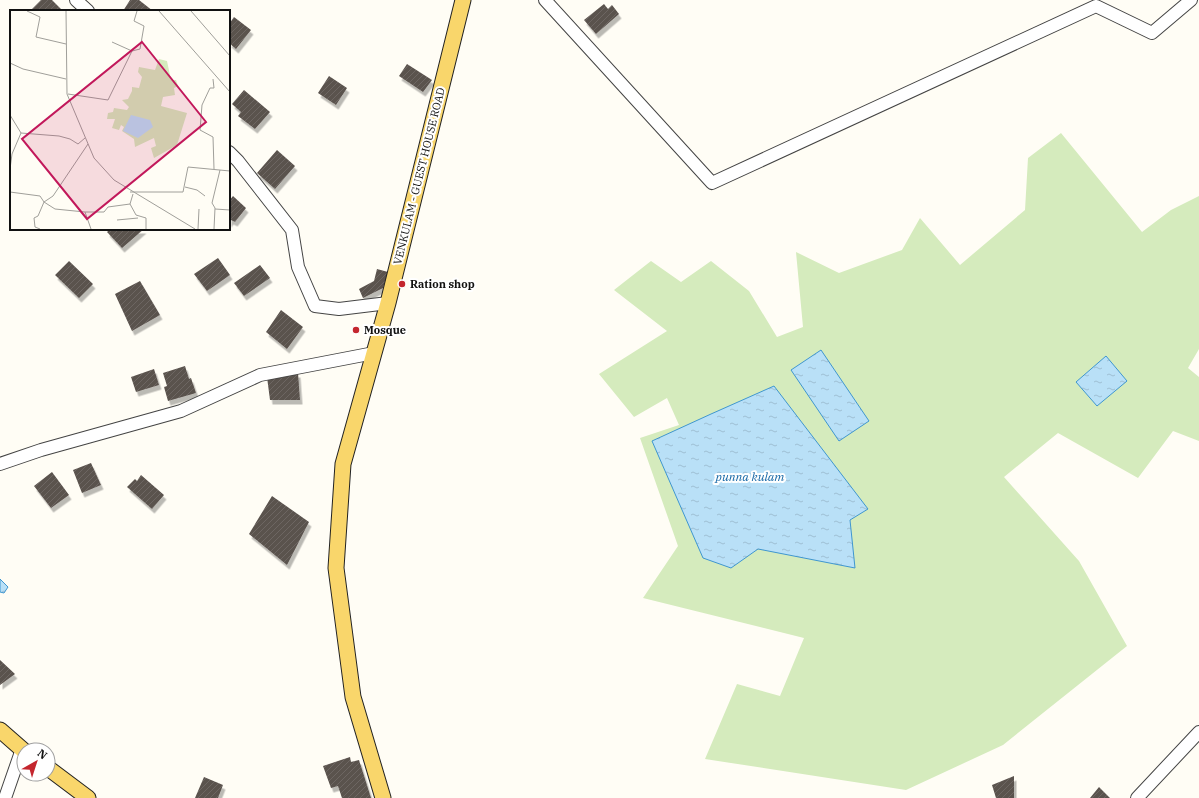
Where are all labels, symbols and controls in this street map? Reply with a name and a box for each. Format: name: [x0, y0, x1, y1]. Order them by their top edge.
inset map: [10, 10, 230, 230]
street label: VENKULAM - GUEST HOUSE ROAD: [390, 86, 448, 266]
place label: Ration shop: [410, 277, 475, 291]
marker: Ration shop: [397, 279, 407, 289]
place label: Mosque: [364, 323, 406, 337]
marker: Mosque: [351, 325, 361, 335]
water label: punna kulam: [714, 469, 784, 484]
north arrow: [16, 742, 56, 782]
text: N: [35, 746, 50, 763]

